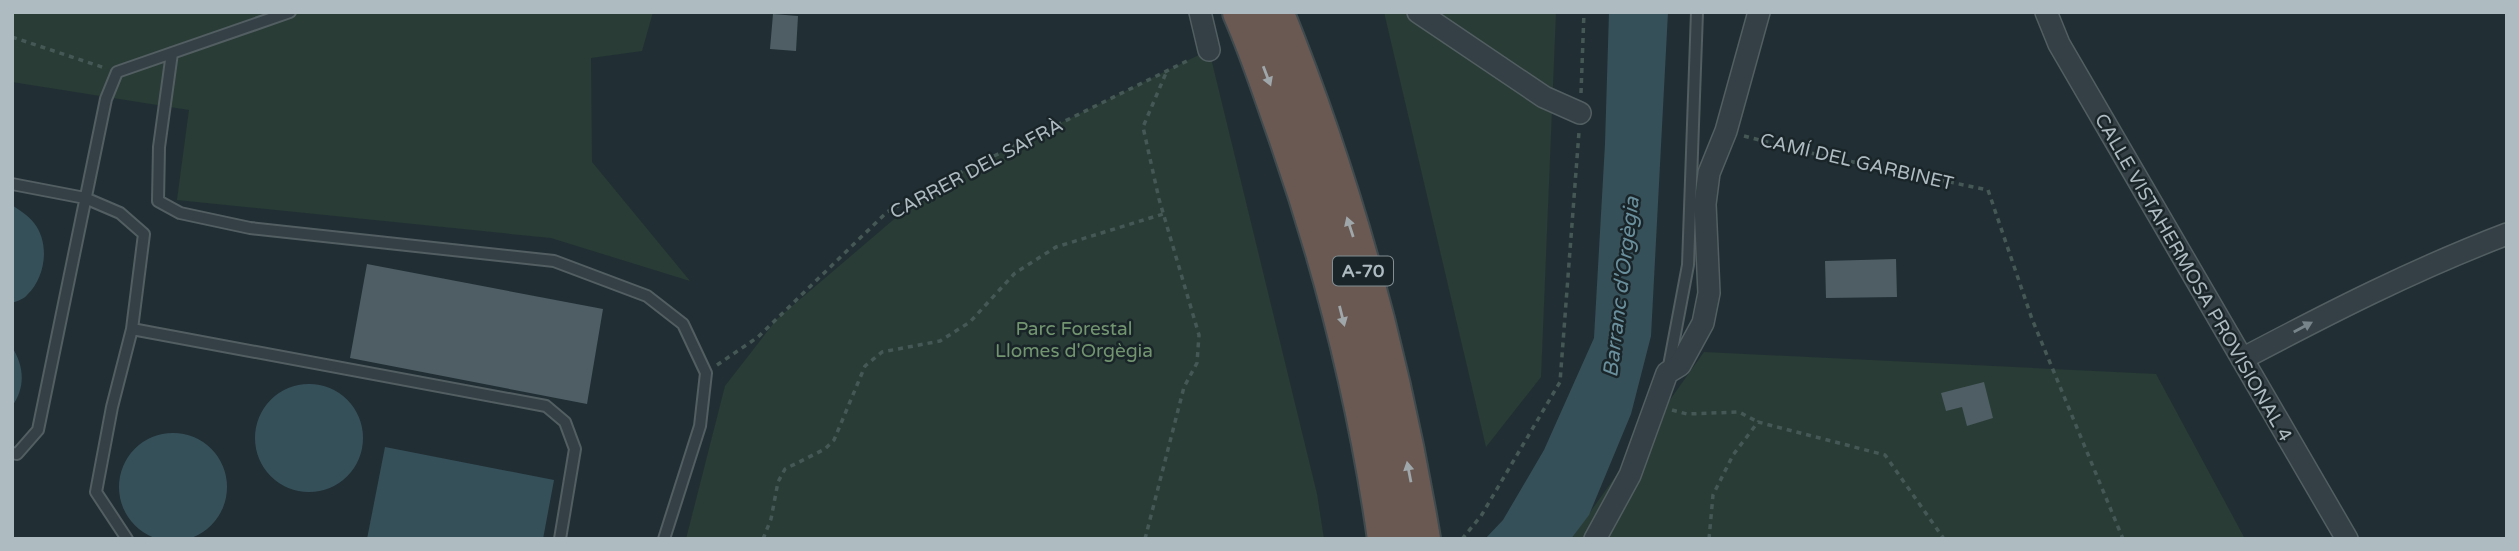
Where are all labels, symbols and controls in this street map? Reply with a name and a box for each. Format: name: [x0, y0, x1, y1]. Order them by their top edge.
one-way arrow: [1261, 66, 1272, 87]
street label: CALLE VISTAHERMOSA PROVISIONAL 4: [2090, 110, 2296, 445]
street label: CARRER DEL SAFRÀ: [886, 113, 1067, 224]
street label: CAMÍ DEL GARBINET: [1758, 128, 1956, 195]
water label: Barranc d'Orgègia: [1598, 194, 1645, 379]
one-way arrow: [1344, 216, 1354, 237]
road number: A-70: [1333, 256, 1393, 286]
one-way arrow: [1337, 305, 1348, 327]
park label: Parc Forestal Llomes d'Orgègia: [995, 318, 1153, 362]
one-way arrow: [2293, 321, 2313, 333]
one-way arrow: [1403, 461, 1414, 483]

